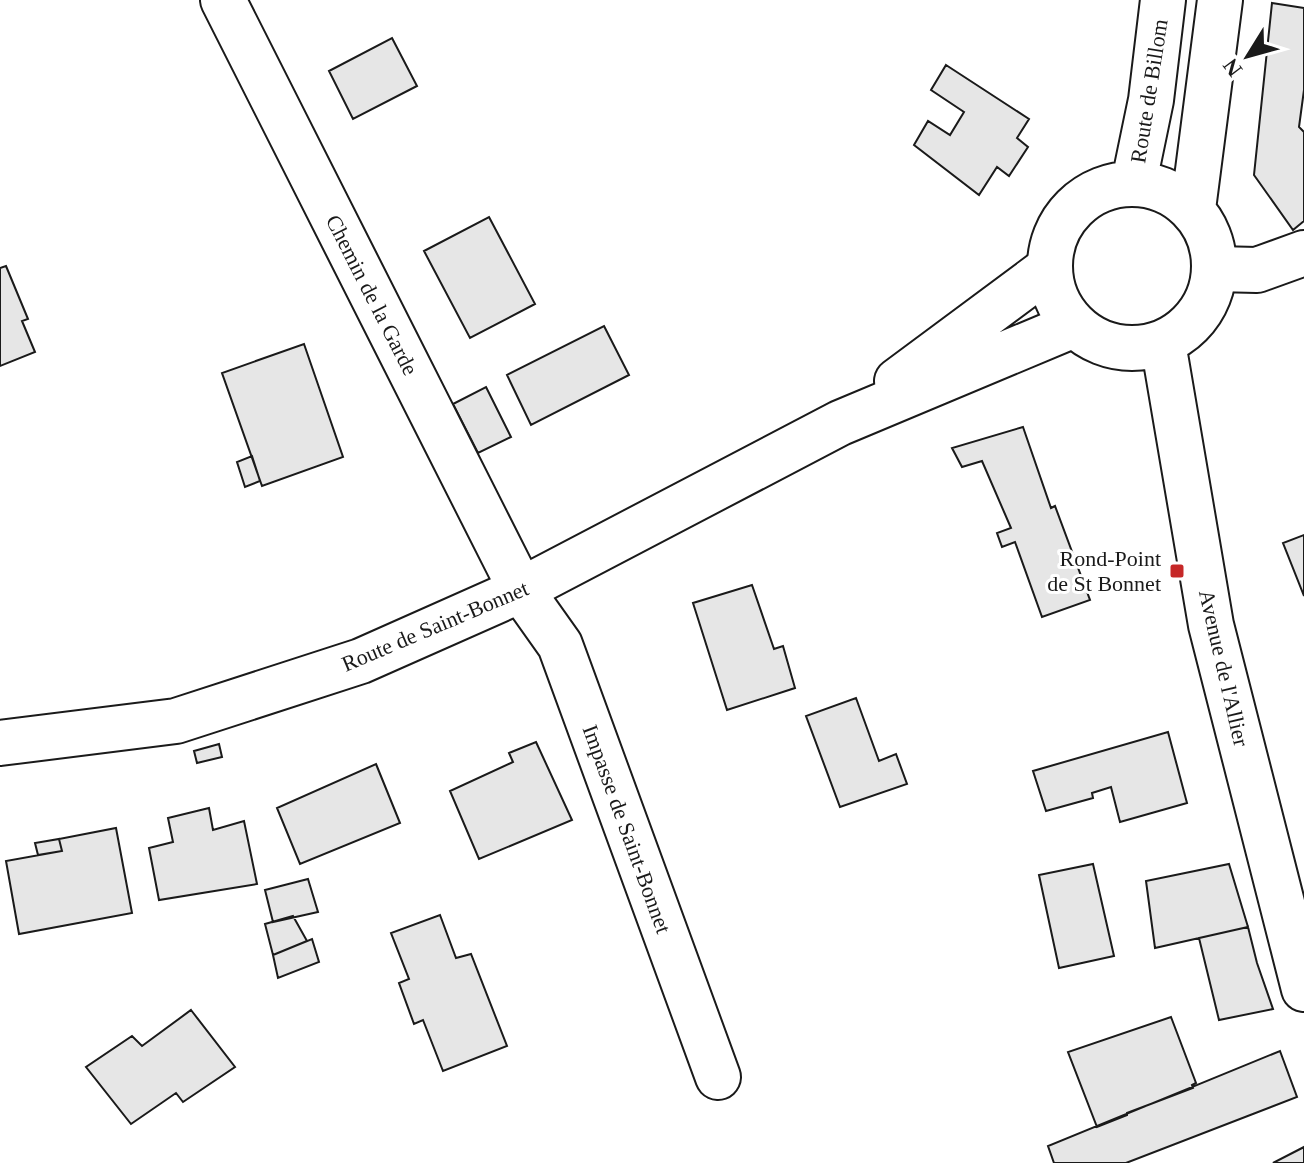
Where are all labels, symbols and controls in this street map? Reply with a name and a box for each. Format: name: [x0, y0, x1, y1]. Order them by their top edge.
north arrow: [1208, 16, 1288, 96]
street label: Route de Billom: [1125, 17, 1173, 165]
text: N: [1218, 54, 1247, 82]
street label: Chemin de la Garde: [321, 211, 423, 379]
place label: Rond-Point de St Bonnet: [1047, 546, 1161, 596]
marker: Rond-Point de St Bonnet: [1168, 562, 1186, 580]
street label: Route de Saint-Bonnet: [338, 575, 532, 677]
street label: Avenue de l'Allier: [1194, 587, 1254, 749]
street label: Impasse de Saint-Bonnet: [578, 721, 676, 937]

